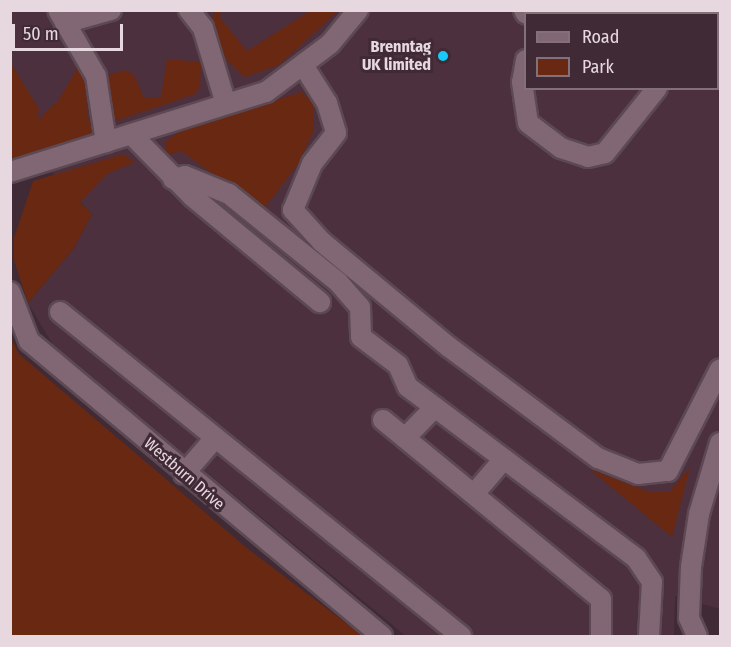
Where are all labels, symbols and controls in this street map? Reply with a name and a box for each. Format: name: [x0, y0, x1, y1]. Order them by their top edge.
scale bar: [15, 12, 126, 50]
legend: [524, 12, 719, 90]
text: 50 m: [23, 23, 59, 45]
text: Road: [582, 26, 619, 48]
place label: Brenntag UK limited: [362, 37, 431, 75]
marker: Brenntag UK limited: [436, 49, 450, 63]
text: Park: [582, 56, 614, 78]
street label: Westburn Drive: [140, 434, 228, 514]

